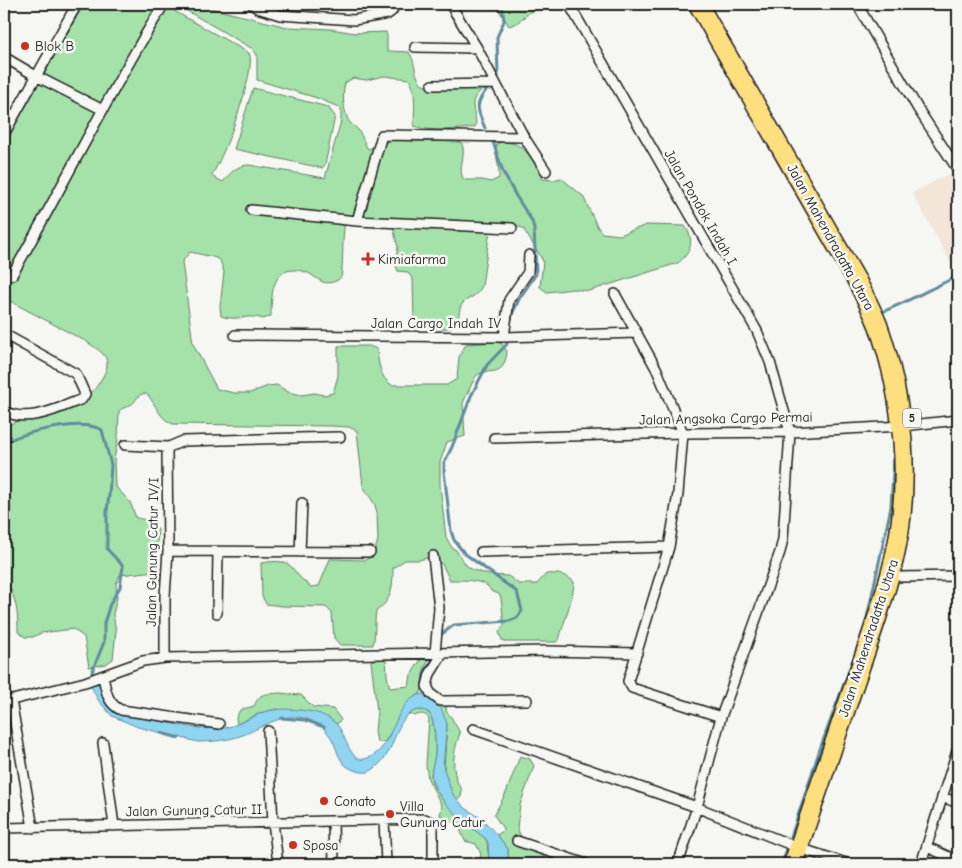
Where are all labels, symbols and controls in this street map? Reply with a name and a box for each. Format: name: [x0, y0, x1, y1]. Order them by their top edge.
place label: Blok B: [35, 38, 75, 55]
marker: Blok B: [19, 40, 31, 52]
street label: Jalan Pondok Indah I: [661, 146, 741, 268]
street label: Jalan Mahendradatta Utara: [783, 161, 878, 313]
place label: Kimiafarma: [378, 251, 446, 268]
marker: Kimiafarma: [362, 253, 374, 265]
street label: Jalan Cargo Indah IV: [371, 315, 501, 332]
street label: Jalan Angsoka Cargo Permai: [639, 408, 813, 429]
road number: 5: [903, 408, 921, 428]
street label: Jalan Gunung Catur IV/I: [143, 477, 162, 627]
street label: Jalan Mahendradatta Utara: [835, 557, 902, 719]
place label: Conato: [334, 793, 376, 810]
marker: Conato: [318, 795, 330, 807]
place label: Villa Gunung Catur: [400, 798, 485, 831]
street label: Jalan Gunung Catur II: [126, 801, 262, 820]
marker: Villa Gunung Catur: [384, 808, 396, 820]
place label: Sposa: [303, 837, 338, 854]
marker: Sposa: [287, 839, 299, 851]

